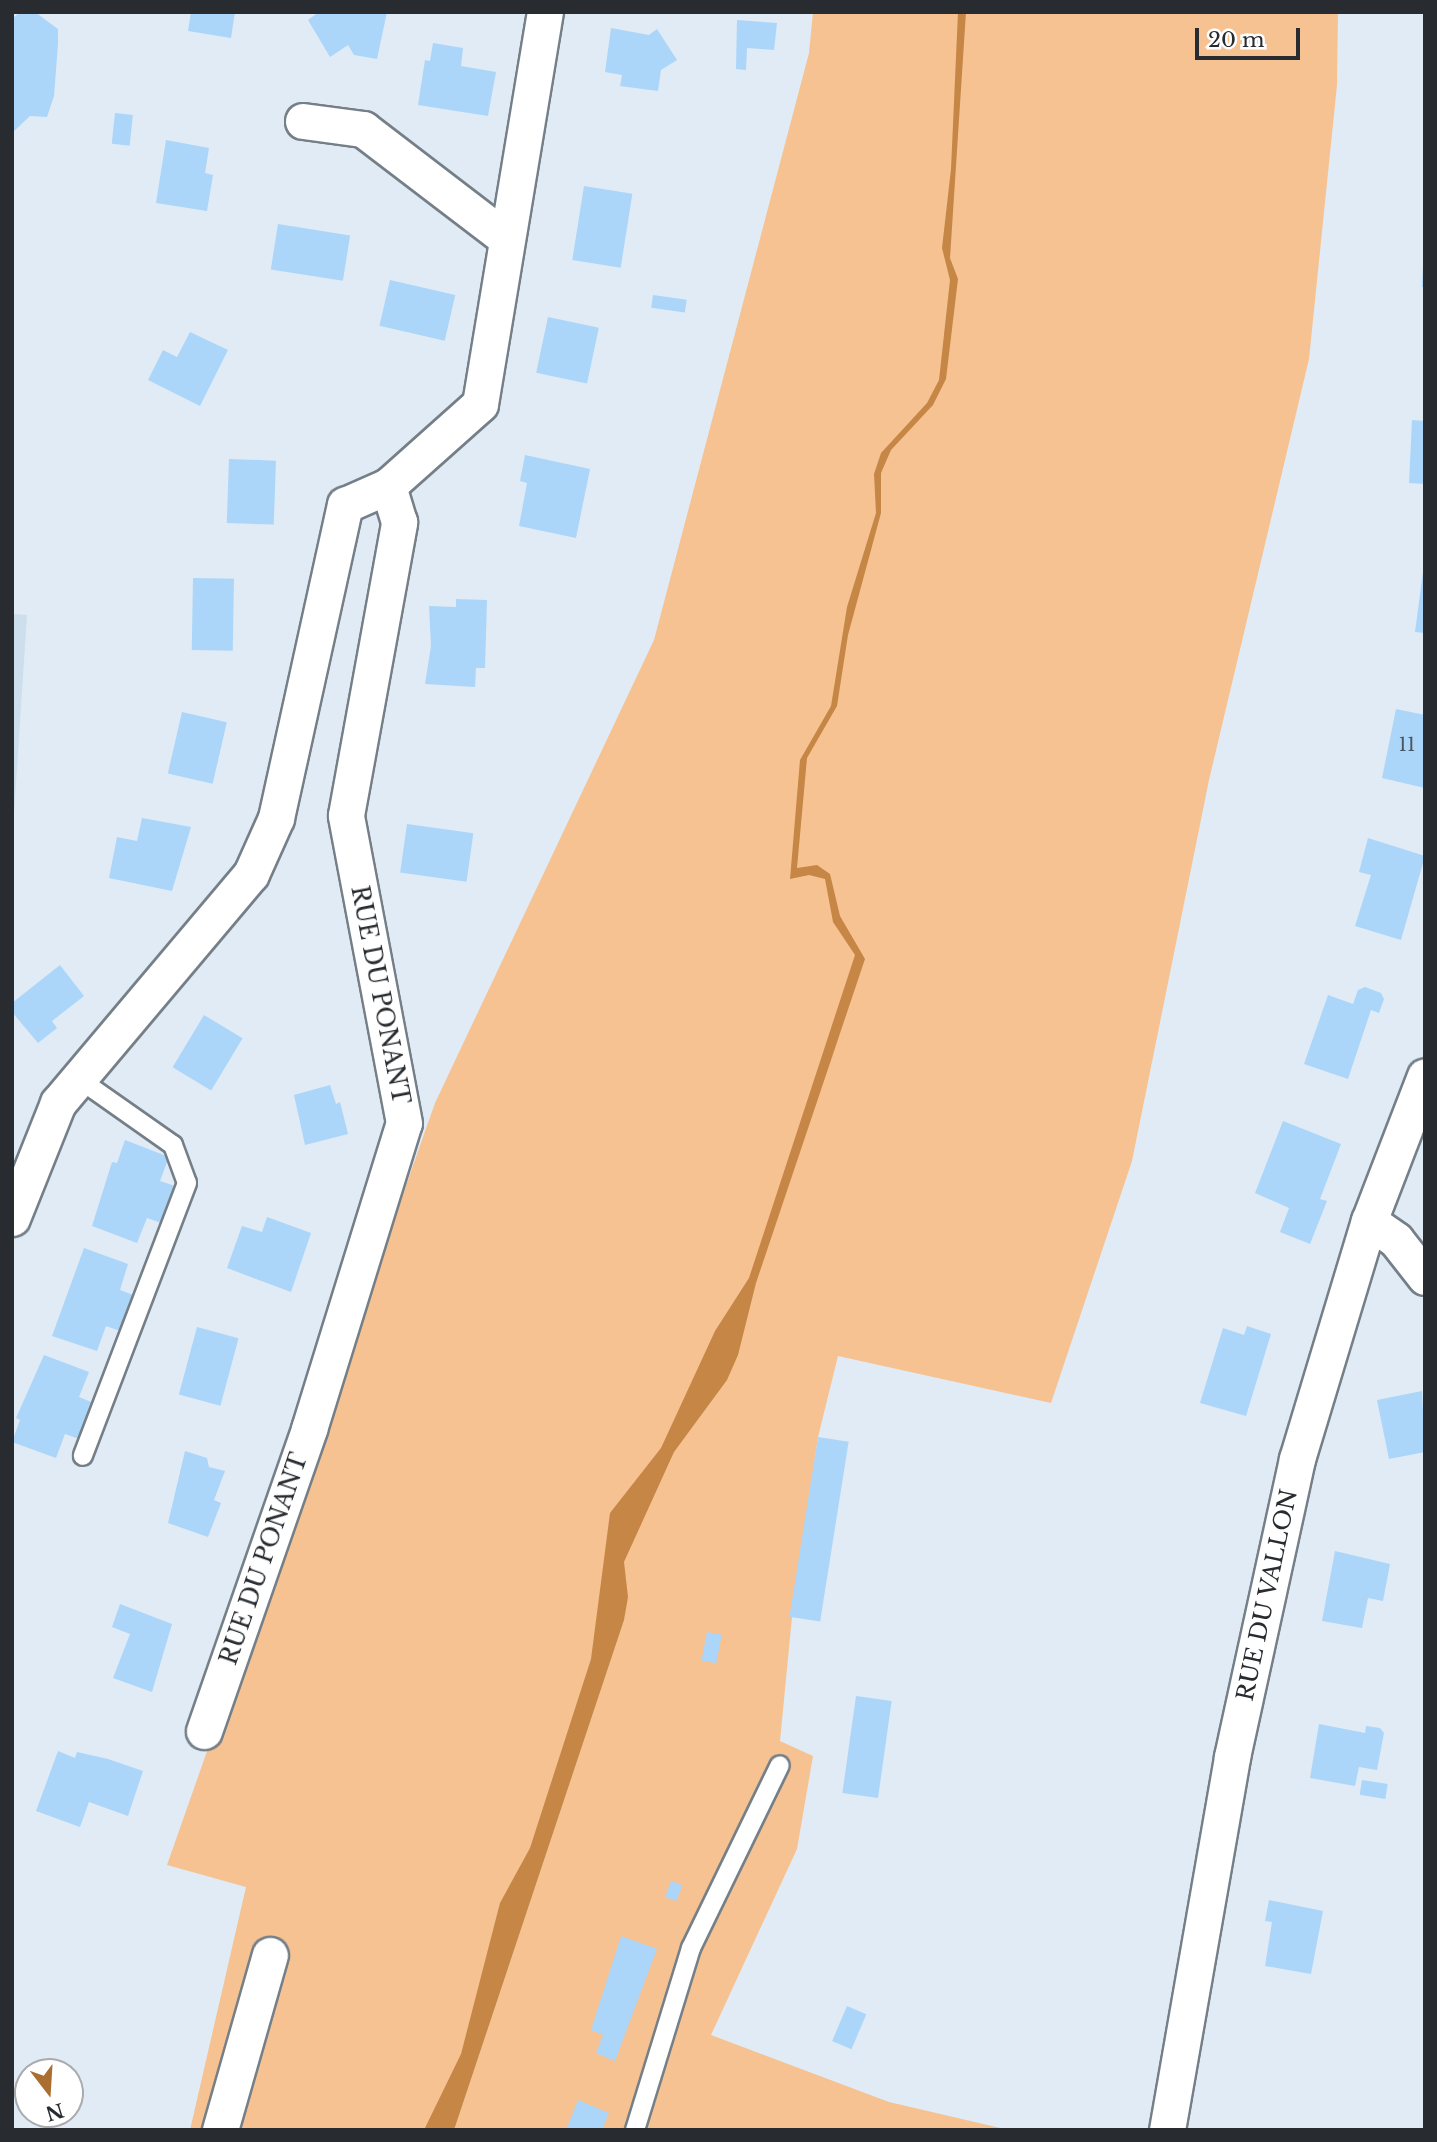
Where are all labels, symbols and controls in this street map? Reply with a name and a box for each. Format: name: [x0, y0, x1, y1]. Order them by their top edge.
scale bar: [1199, 14, 1304, 58]
text: 20 m: [1208, 27, 1265, 53]
house number: 11: [1399, 734, 1415, 756]
street label: RUE DU PONANT: [345, 883, 415, 1107]
street label: RUE DU PONANT: [215, 1450, 313, 1668]
street label: RUE DU VALLON: [1231, 1486, 1303, 1704]
north arrow: [14, 2058, 84, 2128]
text: N: [43, 2098, 67, 2125]

